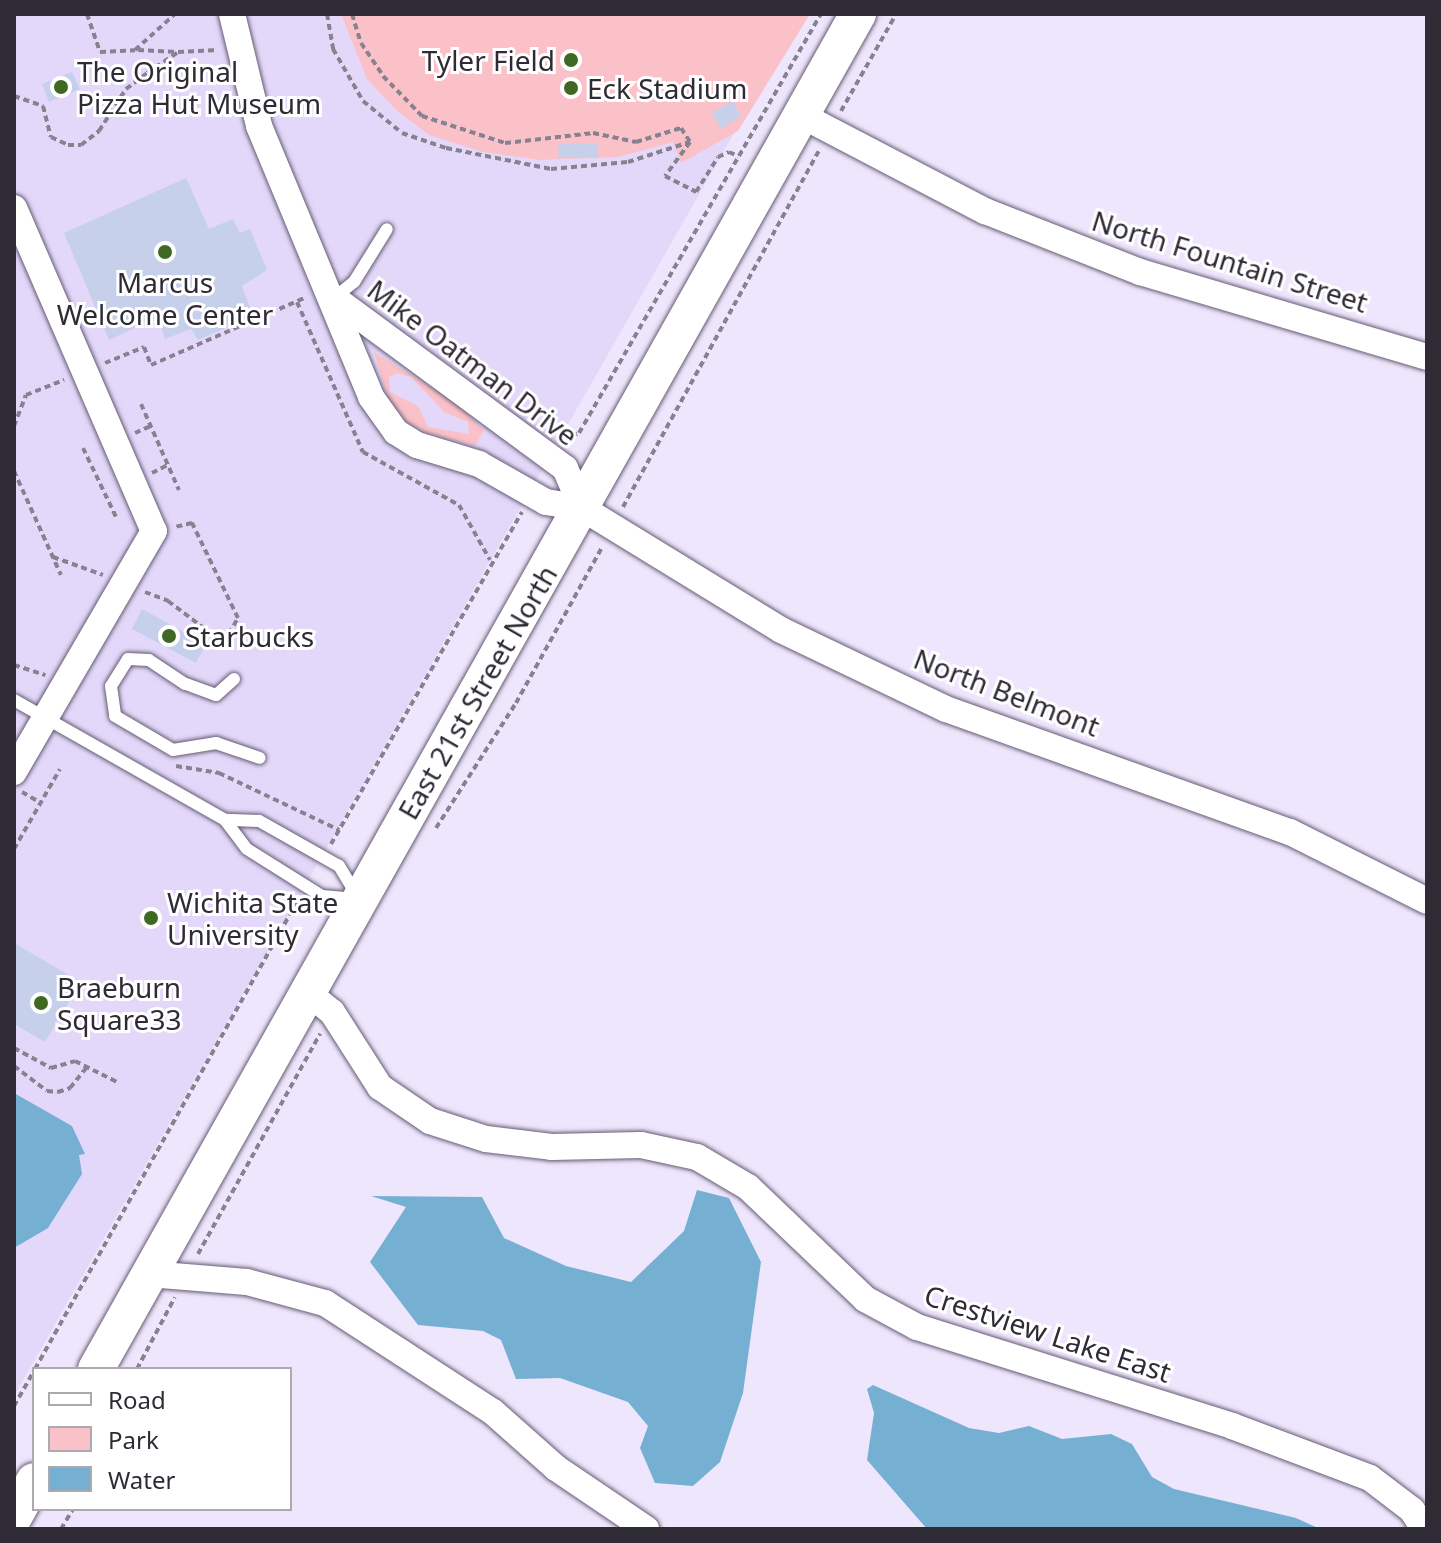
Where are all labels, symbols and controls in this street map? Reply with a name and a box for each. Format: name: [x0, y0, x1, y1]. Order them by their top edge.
place label: Tyler Field: [422, 43, 555, 77]
marker: Tyler Field: [562, 51, 580, 69]
place label: The Original Pizza Hut Museum: [77, 54, 321, 120]
place label: Eck Stadium: [587, 71, 747, 105]
marker: The Original Pizza Hut Museum: [52, 78, 70, 96]
marker: Eck Stadium: [562, 79, 580, 97]
street label: North Fountain Street: [1088, 203, 1372, 319]
marker: Marcus Welcome Center: [156, 243, 174, 261]
place label: Marcus Welcome Center: [57, 265, 273, 331]
street label: Mike Oatman Drive: [361, 272, 585, 452]
street label: East 21st Street North: [391, 559, 563, 825]
place label: Starbucks: [185, 619, 314, 653]
marker: Starbucks: [160, 627, 178, 645]
street label: North Belmont: [909, 641, 1105, 743]
place label: Wichita State University: [167, 885, 338, 951]
marker: Wichita State University: [142, 909, 160, 927]
place label: Braeburn Square33: [57, 970, 181, 1036]
marker: Braeburn Square33: [32, 994, 50, 1012]
street label: Crestview Lake East: [921, 1277, 1175, 1389]
legend: [32, 1367, 292, 1511]
text: Road: [108, 1383, 166, 1416]
text: Park: [108, 1423, 159, 1456]
text: Water: [108, 1463, 175, 1496]

